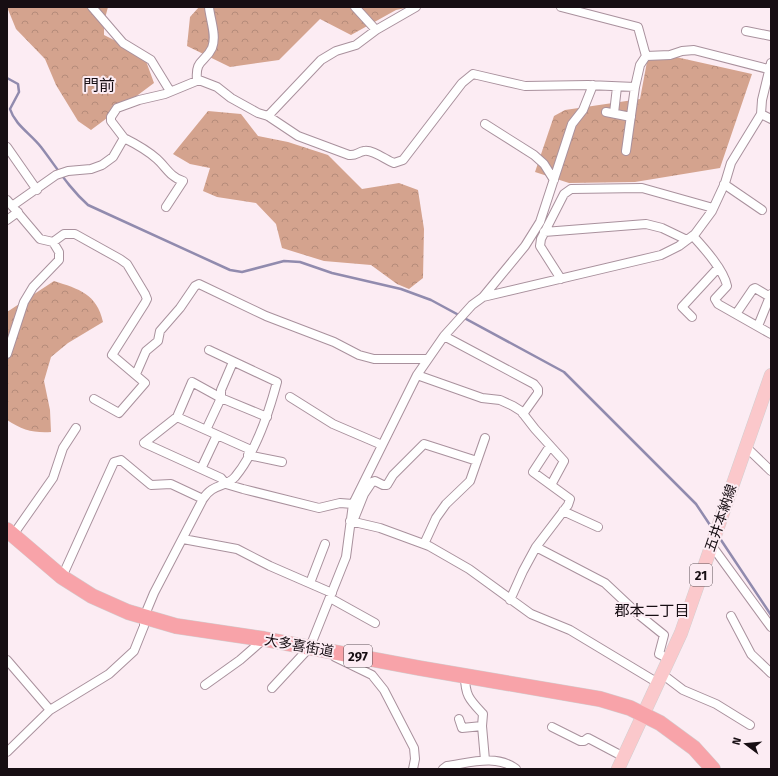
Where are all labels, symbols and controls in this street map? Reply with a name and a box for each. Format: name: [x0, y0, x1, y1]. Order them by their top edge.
district label: 門前: [83, 76, 115, 95]
street label: 五井本納線: [702, 482, 740, 554]
road number: 21: [690, 564, 712, 586]
district label: 郡本二丁目: [614, 602, 690, 620]
street label: 大多喜街道: [263, 632, 335, 660]
road number: 297: [344, 645, 372, 667]
north arrow: [726, 724, 766, 764]
text: N: [730, 736, 744, 747]

